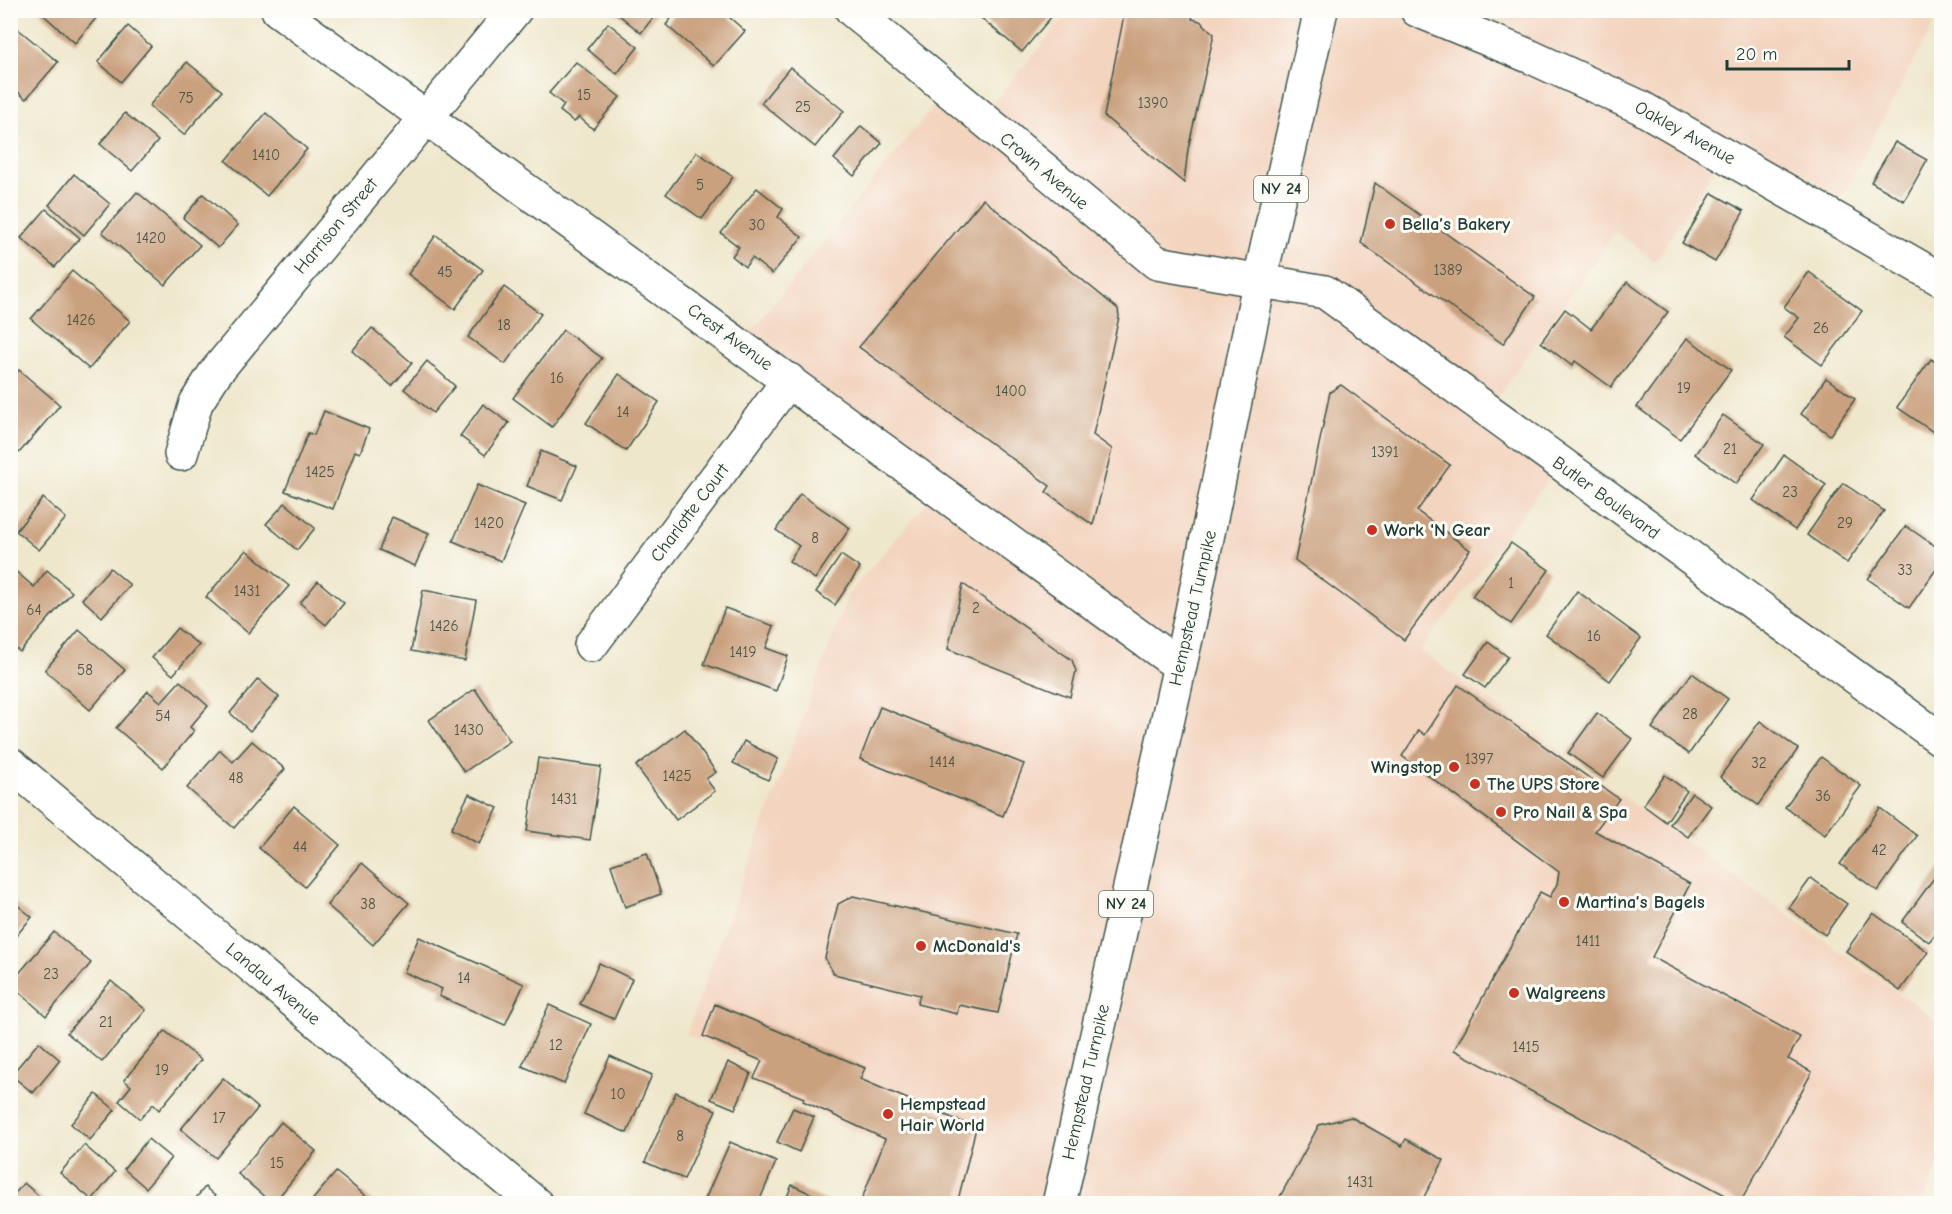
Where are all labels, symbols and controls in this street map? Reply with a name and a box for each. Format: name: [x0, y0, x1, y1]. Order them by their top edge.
scale bar: [1727, 33, 1848, 71]
text: 20 m: [1736, 44, 1777, 65]
house number: 15: [577, 86, 591, 104]
house number: 75: [178, 89, 194, 107]
house number: 1390: [1138, 94, 1168, 112]
street label: Oakley Avenue: [1631, 97, 1739, 169]
house number: 25: [795, 98, 811, 116]
street label: Crown Avenue: [996, 128, 1092, 214]
house number: 1410: [252, 146, 280, 164]
street label: Harrison Street: [290, 173, 383, 278]
house number: 5: [696, 176, 704, 194]
road number: NY 24: [1254, 176, 1308, 202]
place label: Bella’s Bakery: [1402, 214, 1511, 235]
house number: 30: [749, 216, 765, 234]
marker: Bella’s Bakery: [1383, 217, 1397, 231]
house number: 1420: [136, 229, 166, 247]
house number: 1389: [1433, 261, 1463, 279]
house number: 45: [437, 263, 453, 281]
street label: Crest Avenue: [683, 299, 777, 375]
house number: 1426: [66, 311, 96, 329]
house number: 18: [497, 316, 511, 334]
house number: 26: [1813, 319, 1829, 337]
house number: 16: [550, 369, 564, 387]
house number: 19: [1677, 379, 1691, 397]
house number: 1400: [995, 382, 1027, 400]
house number: 14: [616, 403, 630, 421]
house number: 21: [1723, 440, 1737, 458]
house number: 1391: [1371, 443, 1399, 461]
street label: Butler Boulevard: [1548, 452, 1664, 544]
street label: Charlotte Court: [646, 459, 734, 566]
house number: 1425: [305, 463, 335, 481]
house number: 23: [1782, 483, 1798, 501]
house number: 1420: [474, 514, 504, 532]
house number: 29: [1837, 514, 1853, 532]
place label: Work 'N Gear: [1384, 520, 1491, 541]
marker: Work 'N Gear: [1365, 523, 1379, 537]
street label: Hempstead Turnpike: [1165, 528, 1221, 688]
house number: 8: [811, 529, 819, 547]
house number: 33: [1897, 561, 1913, 579]
house number: 1: [1508, 574, 1514, 592]
house number: 1431: [234, 582, 260, 600]
house number: 2: [972, 599, 980, 617]
house number: 64: [26, 601, 42, 619]
house number: 1426: [429, 617, 459, 635]
house number: 16: [1587, 627, 1601, 645]
house number: 1419: [729, 643, 757, 661]
house number: 58: [77, 661, 93, 679]
house number: 28: [1682, 705, 1698, 723]
house number: 54: [155, 707, 171, 725]
house number: 1430: [454, 721, 484, 739]
house number: 1397: [1465, 750, 1493, 768]
house number: 1414: [929, 753, 955, 771]
house number: 32: [1751, 754, 1767, 772]
place label: Wingstop: [1371, 757, 1442, 778]
marker: Wingstop: [1447, 760, 1461, 774]
house number: 1425: [662, 767, 692, 785]
house number: 48: [229, 769, 244, 787]
place label: The UPS Store: [1487, 774, 1600, 795]
marker: The UPS Store: [1468, 777, 1482, 791]
house number: 36: [1815, 787, 1831, 805]
house number: 1431: [551, 790, 577, 808]
place label: Pro Nail & Spa: [1513, 802, 1628, 823]
marker: Pro Nail & Spa: [1494, 805, 1508, 819]
house number: 44: [293, 838, 307, 856]
house number: 42: [1871, 841, 1887, 859]
road number: NY 24: [1099, 891, 1153, 917]
place label: Martina’s Bagels: [1576, 892, 1705, 913]
house number: 38: [360, 895, 376, 913]
marker: Martina’s Bagels: [1557, 895, 1571, 909]
house number: 1411: [1575, 932, 1601, 950]
place label: McDonald's: [933, 936, 1021, 957]
street label: Landau Avenue: [222, 938, 324, 1030]
marker: McDonald's: [914, 939, 928, 953]
house number: 23: [43, 965, 59, 983]
house number: 14: [457, 969, 471, 987]
place label: Walgreens: [1526, 983, 1606, 1004]
marker: Walgreens: [1507, 986, 1521, 1000]
street label: Hempstead Turnpike: [1058, 1002, 1114, 1162]
house number: 21: [99, 1013, 113, 1031]
house number: 12: [549, 1036, 563, 1054]
house number: 1415: [1512, 1038, 1540, 1056]
house number: 19: [155, 1061, 169, 1079]
house number: 10: [610, 1085, 626, 1103]
place label: Hempstead Hair World: [900, 1094, 986, 1136]
marker: Hempstead Hair World: [881, 1107, 895, 1121]
house number: 17: [212, 1109, 226, 1127]
house number: 8: [676, 1127, 684, 1145]
house number: 15: [270, 1154, 284, 1172]
house number: 1431: [1347, 1173, 1373, 1191]

